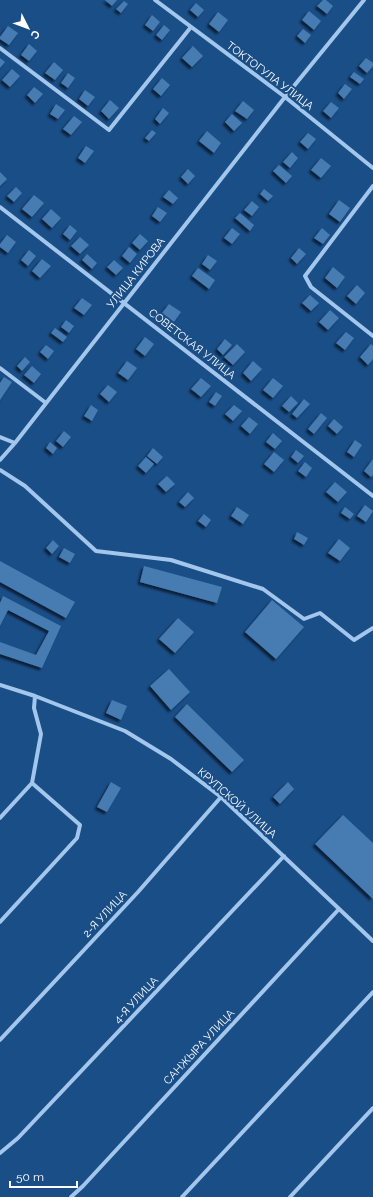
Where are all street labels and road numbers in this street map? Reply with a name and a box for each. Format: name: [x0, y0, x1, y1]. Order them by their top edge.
street label: ТОКТОГУЛА УЛИЦА: [224, 39, 316, 113]
street label: УЛИЦА КИРОВА: [104, 235, 168, 311]
street label: СОВЕТСКАЯ УЛИЦА: [146, 306, 238, 382]
street label: КРУПСКОЙ УЛИЦА: [195, 765, 280, 841]
street label: 2-Я УЛИЦА: [80, 888, 130, 940]
street label: 4-Я УЛИЦА: [111, 974, 161, 1026]
street label: САНЖЫРА УЛИЦА: [161, 1006, 238, 1087]

